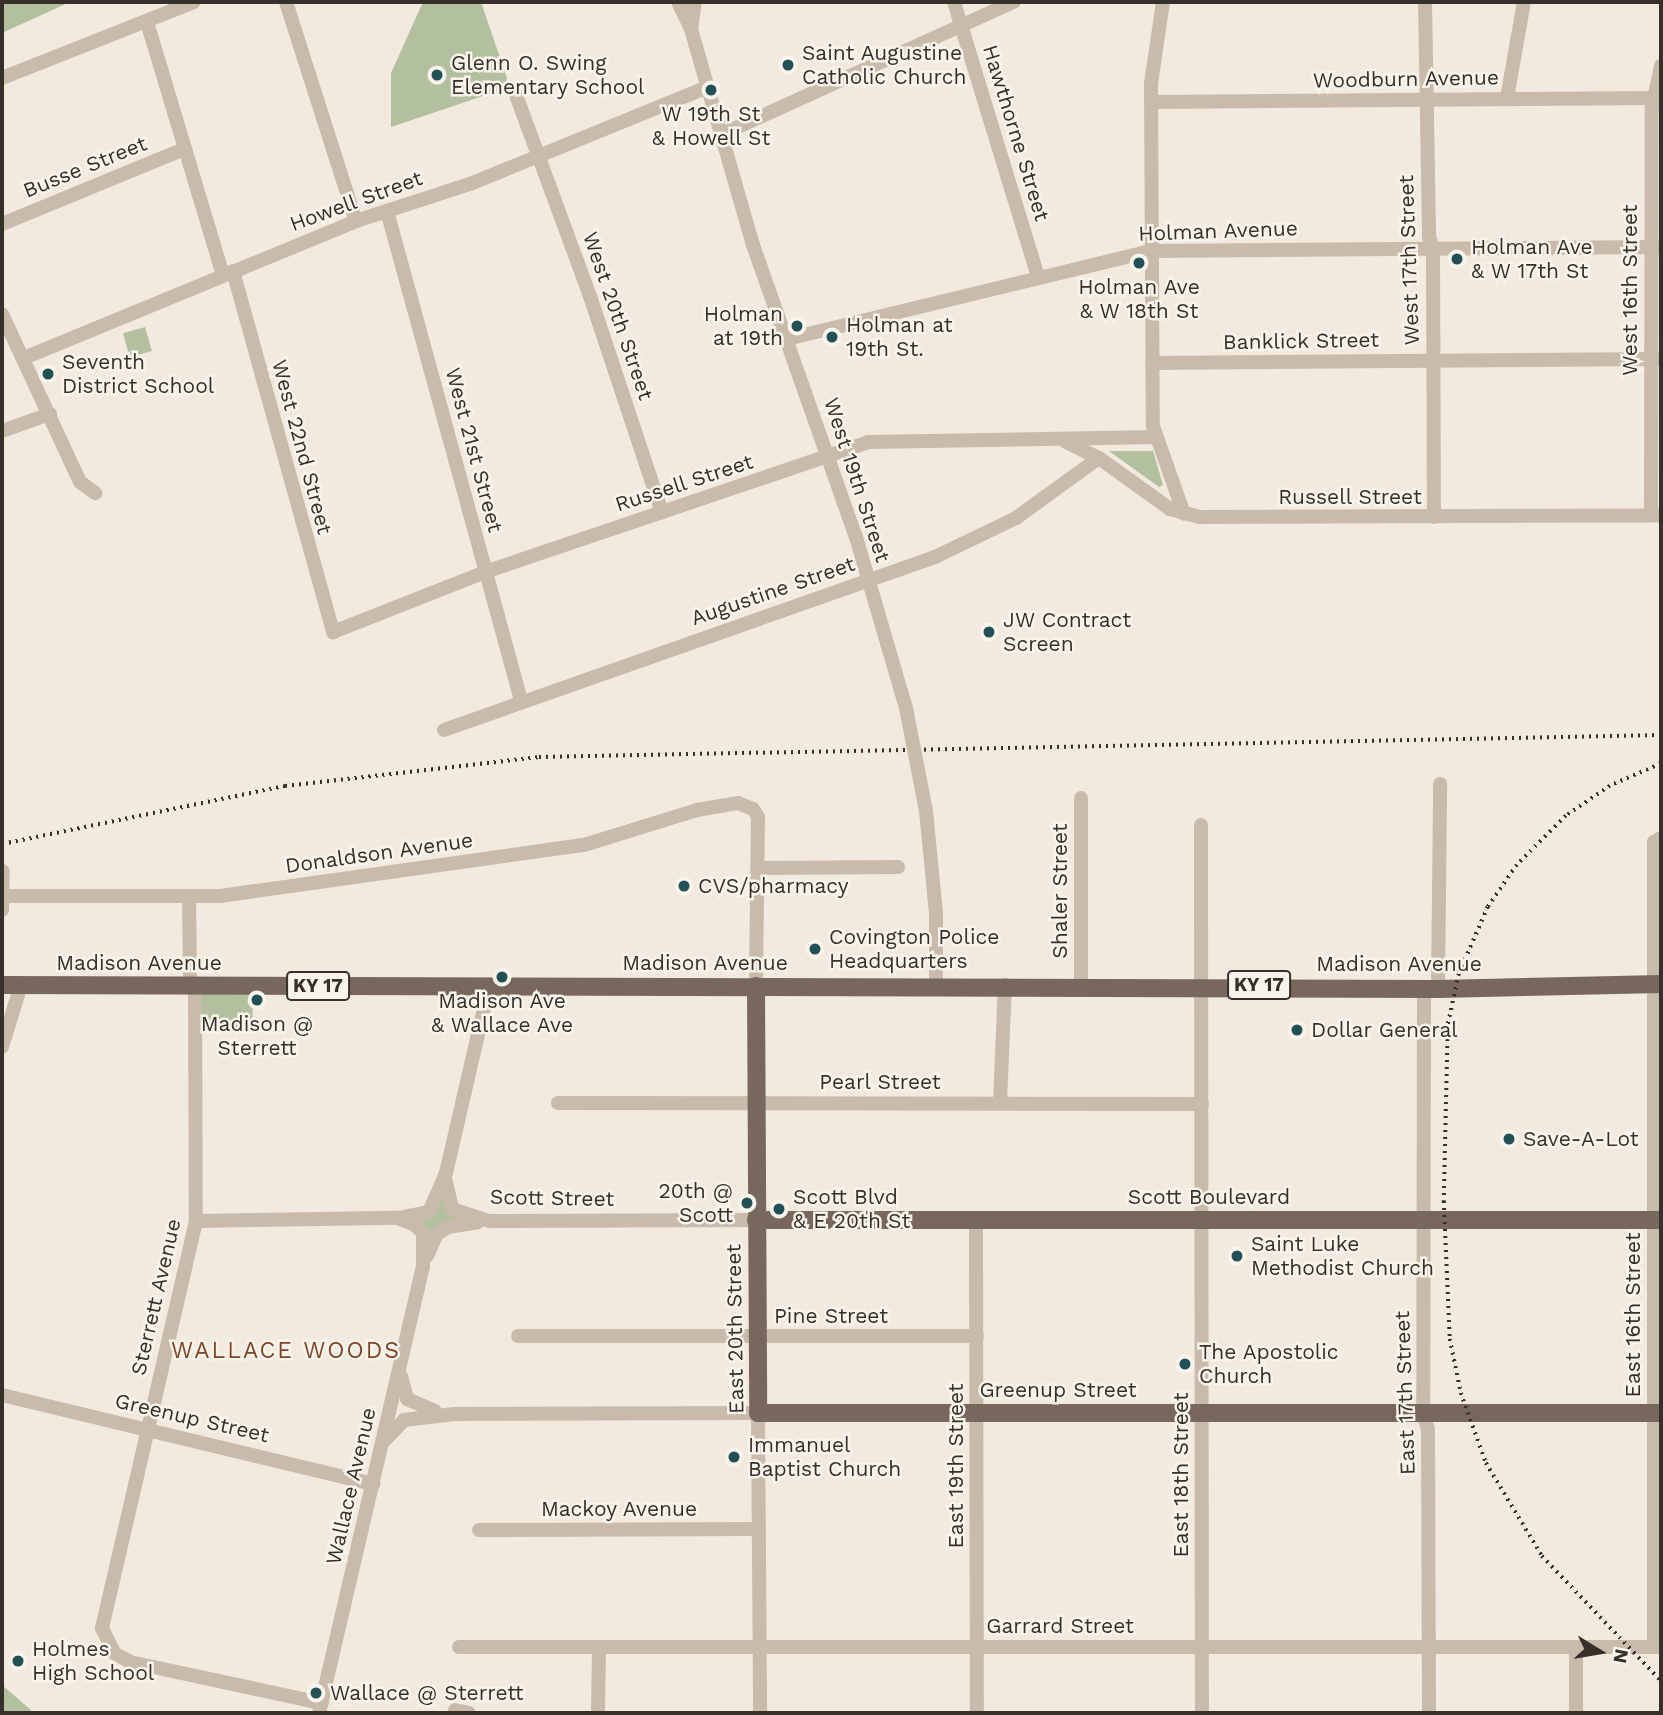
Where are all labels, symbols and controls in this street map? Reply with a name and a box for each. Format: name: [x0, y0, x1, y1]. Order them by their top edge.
place label: Saint Augustine Catholic Church: [802, 40, 967, 90]
street label: Hawthorne Street: [977, 42, 1055, 224]
place label: Glenn O. Swing Elementary School: [451, 50, 645, 100]
marker: Saint Augustine Catholic Church: [780, 57, 796, 73]
street label: Woodburn Avenue: [1312, 65, 1500, 93]
marker: Glenn O. Swing Elementary School: [429, 67, 445, 83]
marker: W 19th St & Howell St: [703, 82, 719, 98]
place label: W 19th St & Howell St: [651, 101, 771, 151]
street label: Busse Street: [19, 131, 151, 203]
street label: Howell Street: [286, 165, 426, 237]
street label: West 17th Street: [1393, 174, 1425, 346]
street label: West 16th Street: [1617, 204, 1643, 376]
street label: Holman Avenue: [1137, 216, 1299, 246]
street label: West 20th Street: [577, 229, 659, 403]
place label: Holman Ave & W 17th St: [1471, 234, 1594, 284]
marker: Holman Ave & W 17th St: [1449, 251, 1465, 267]
marker: Holman Ave & W 18th St: [1131, 255, 1147, 271]
place label: Holman Ave & W 18th St: [1078, 274, 1200, 324]
place label: Holman at 19th: [704, 301, 783, 351]
place label: Holman at 19th St.: [846, 312, 953, 362]
marker: Holman at 19th: [789, 318, 805, 334]
street label: Banklick Street: [1223, 327, 1379, 355]
marker: Holman at 19th St.: [824, 329, 840, 345]
place label: Seventh District School: [62, 349, 214, 399]
street label: West 22nd Street: [267, 357, 337, 537]
street label: West 21st Street: [440, 365, 508, 535]
marker: Seventh District School: [40, 366, 56, 382]
street label: West 19th Street: [818, 394, 896, 566]
street label: Russell Street: [612, 449, 756, 517]
street label: Russell Street: [1278, 484, 1422, 510]
street label: Augustine Street: [688, 551, 858, 631]
place label: JW Contract Screen: [1003, 607, 1132, 657]
marker: JW Contract Screen: [981, 624, 997, 640]
street label: Shaler Street: [1047, 823, 1073, 959]
street label: Donaldson Avenue: [283, 827, 475, 879]
place label: CVS/pharmacy: [698, 873, 849, 899]
marker: CVS/pharmacy: [676, 878, 692, 894]
place label: Covington Police Headquarters: [829, 924, 999, 974]
marker: Covington Police Headquarters: [807, 941, 823, 957]
street label: Madison Avenue: [56, 950, 222, 976]
street label: Madison Avenue: [622, 950, 788, 976]
street label: Madison Avenue: [1316, 951, 1482, 977]
marker: Madison Ave & Wallace Ave: [494, 969, 510, 985]
road number: KY 17: [285, 970, 351, 1002]
road number: KY 17: [1226, 970, 1292, 1001]
place label: Madison Ave & Wallace Ave: [430, 988, 574, 1038]
marker: Madison @ Sterrett: [249, 992, 265, 1008]
place label: Madison @ Sterrett: [201, 1011, 313, 1061]
place label: Dollar General: [1311, 1017, 1458, 1043]
marker: Dollar General: [1289, 1022, 1305, 1038]
street label: Pearl Street: [819, 1069, 941, 1095]
place label: Save-A-Lot: [1523, 1126, 1639, 1152]
marker: Save-A-Lot: [1501, 1131, 1517, 1147]
place label: 20th @ Scott: [659, 1178, 733, 1228]
street label: Scott Street: [490, 1184, 614, 1212]
place label: Scott Blvd & E 20th St: [793, 1184, 910, 1234]
street label: Scott Boulevard: [1128, 1184, 1290, 1210]
marker: 20th @ Scott: [739, 1195, 755, 1211]
marker: Scott Blvd & E 20th St: [771, 1201, 787, 1217]
street label: Sterrett Avenue: [126, 1216, 186, 1378]
place label: Saint Luke Methodist Church: [1251, 1231, 1434, 1281]
street label: East 16th Street: [1620, 1232, 1646, 1398]
street label: East 20th Street: [721, 1244, 749, 1414]
marker: Saint Luke Methodist Church: [1229, 1248, 1245, 1264]
street label: Pine Street: [774, 1303, 888, 1329]
street label: East 17th Street: [1390, 1310, 1420, 1476]
district label: WALLACE WOODS: [172, 1337, 400, 1365]
place label: The Apostolic Church: [1199, 1339, 1339, 1389]
marker: The Apostolic Church: [1177, 1356, 1193, 1372]
street label: Greenup Street: [979, 1377, 1137, 1403]
street label: East 19th Street: [943, 1383, 969, 1549]
street label: Greenup Street: [113, 1388, 271, 1448]
street label: East 18th Street: [1168, 1392, 1194, 1558]
street label: Wallace Avenue: [321, 1405, 381, 1567]
place label: Immanuel Baptist Church: [748, 1432, 901, 1482]
marker: Immanuel Baptist Church: [726, 1449, 742, 1465]
street label: Mackoy Avenue: [540, 1496, 698, 1522]
street label: Garrard Street: [986, 1613, 1134, 1639]
north arrow: [1565, 1617, 1635, 1687]
place label: Holmes High School: [32, 1636, 154, 1686]
text: N: [1608, 1647, 1634, 1665]
marker: Holmes High School: [10, 1653, 26, 1669]
place label: Wallace @ Sterrett: [330, 1680, 524, 1706]
marker: Wallace @ Sterrett: [308, 1685, 324, 1701]

